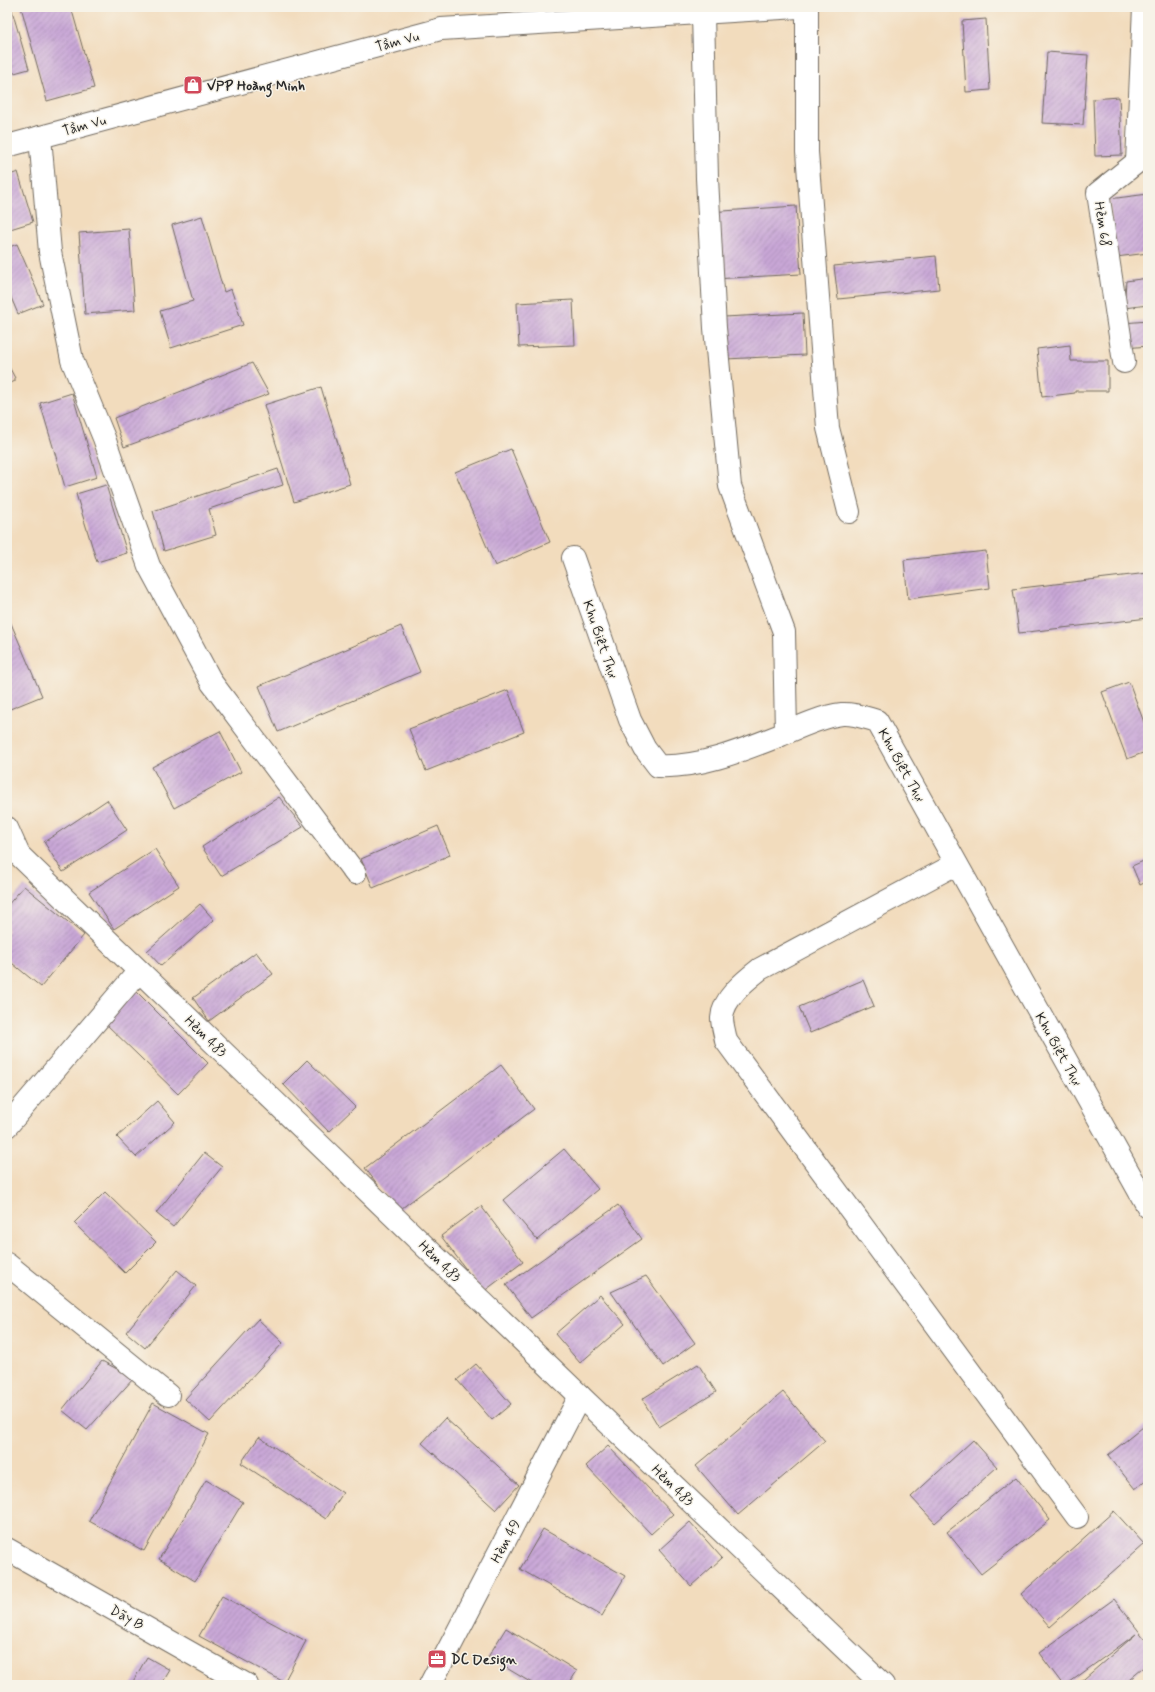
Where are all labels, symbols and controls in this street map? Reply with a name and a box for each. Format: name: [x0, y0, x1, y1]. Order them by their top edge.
street label: Tầm Vu: [373, 27, 421, 56]
shop icon: VPP Hoàng Minh: [182, 74, 204, 96]
place label: VPP Hoàng Minh: [207, 77, 305, 98]
street label: Tầm Vu: [60, 111, 108, 140]
street label: Hẻm 68: [1090, 200, 1114, 248]
street label: Khu Biệt Thự: [578, 598, 622, 681]
street label: Khu Biệt Thự: [873, 725, 929, 805]
street label: Khu Biệt Thự: [1030, 1009, 1086, 1089]
street label: Hẻm 483: [180, 1012, 231, 1062]
street label: Hẻm 483: [414, 1237, 465, 1287]
street label: Hẻm 483: [647, 1461, 698, 1511]
street label: Hèm 49: [487, 1517, 525, 1566]
street label: Dãy B: [107, 1601, 147, 1635]
office icon: DC Design: [426, 1648, 448, 1670]
place label: DC Design: [451, 1651, 518, 1672]

